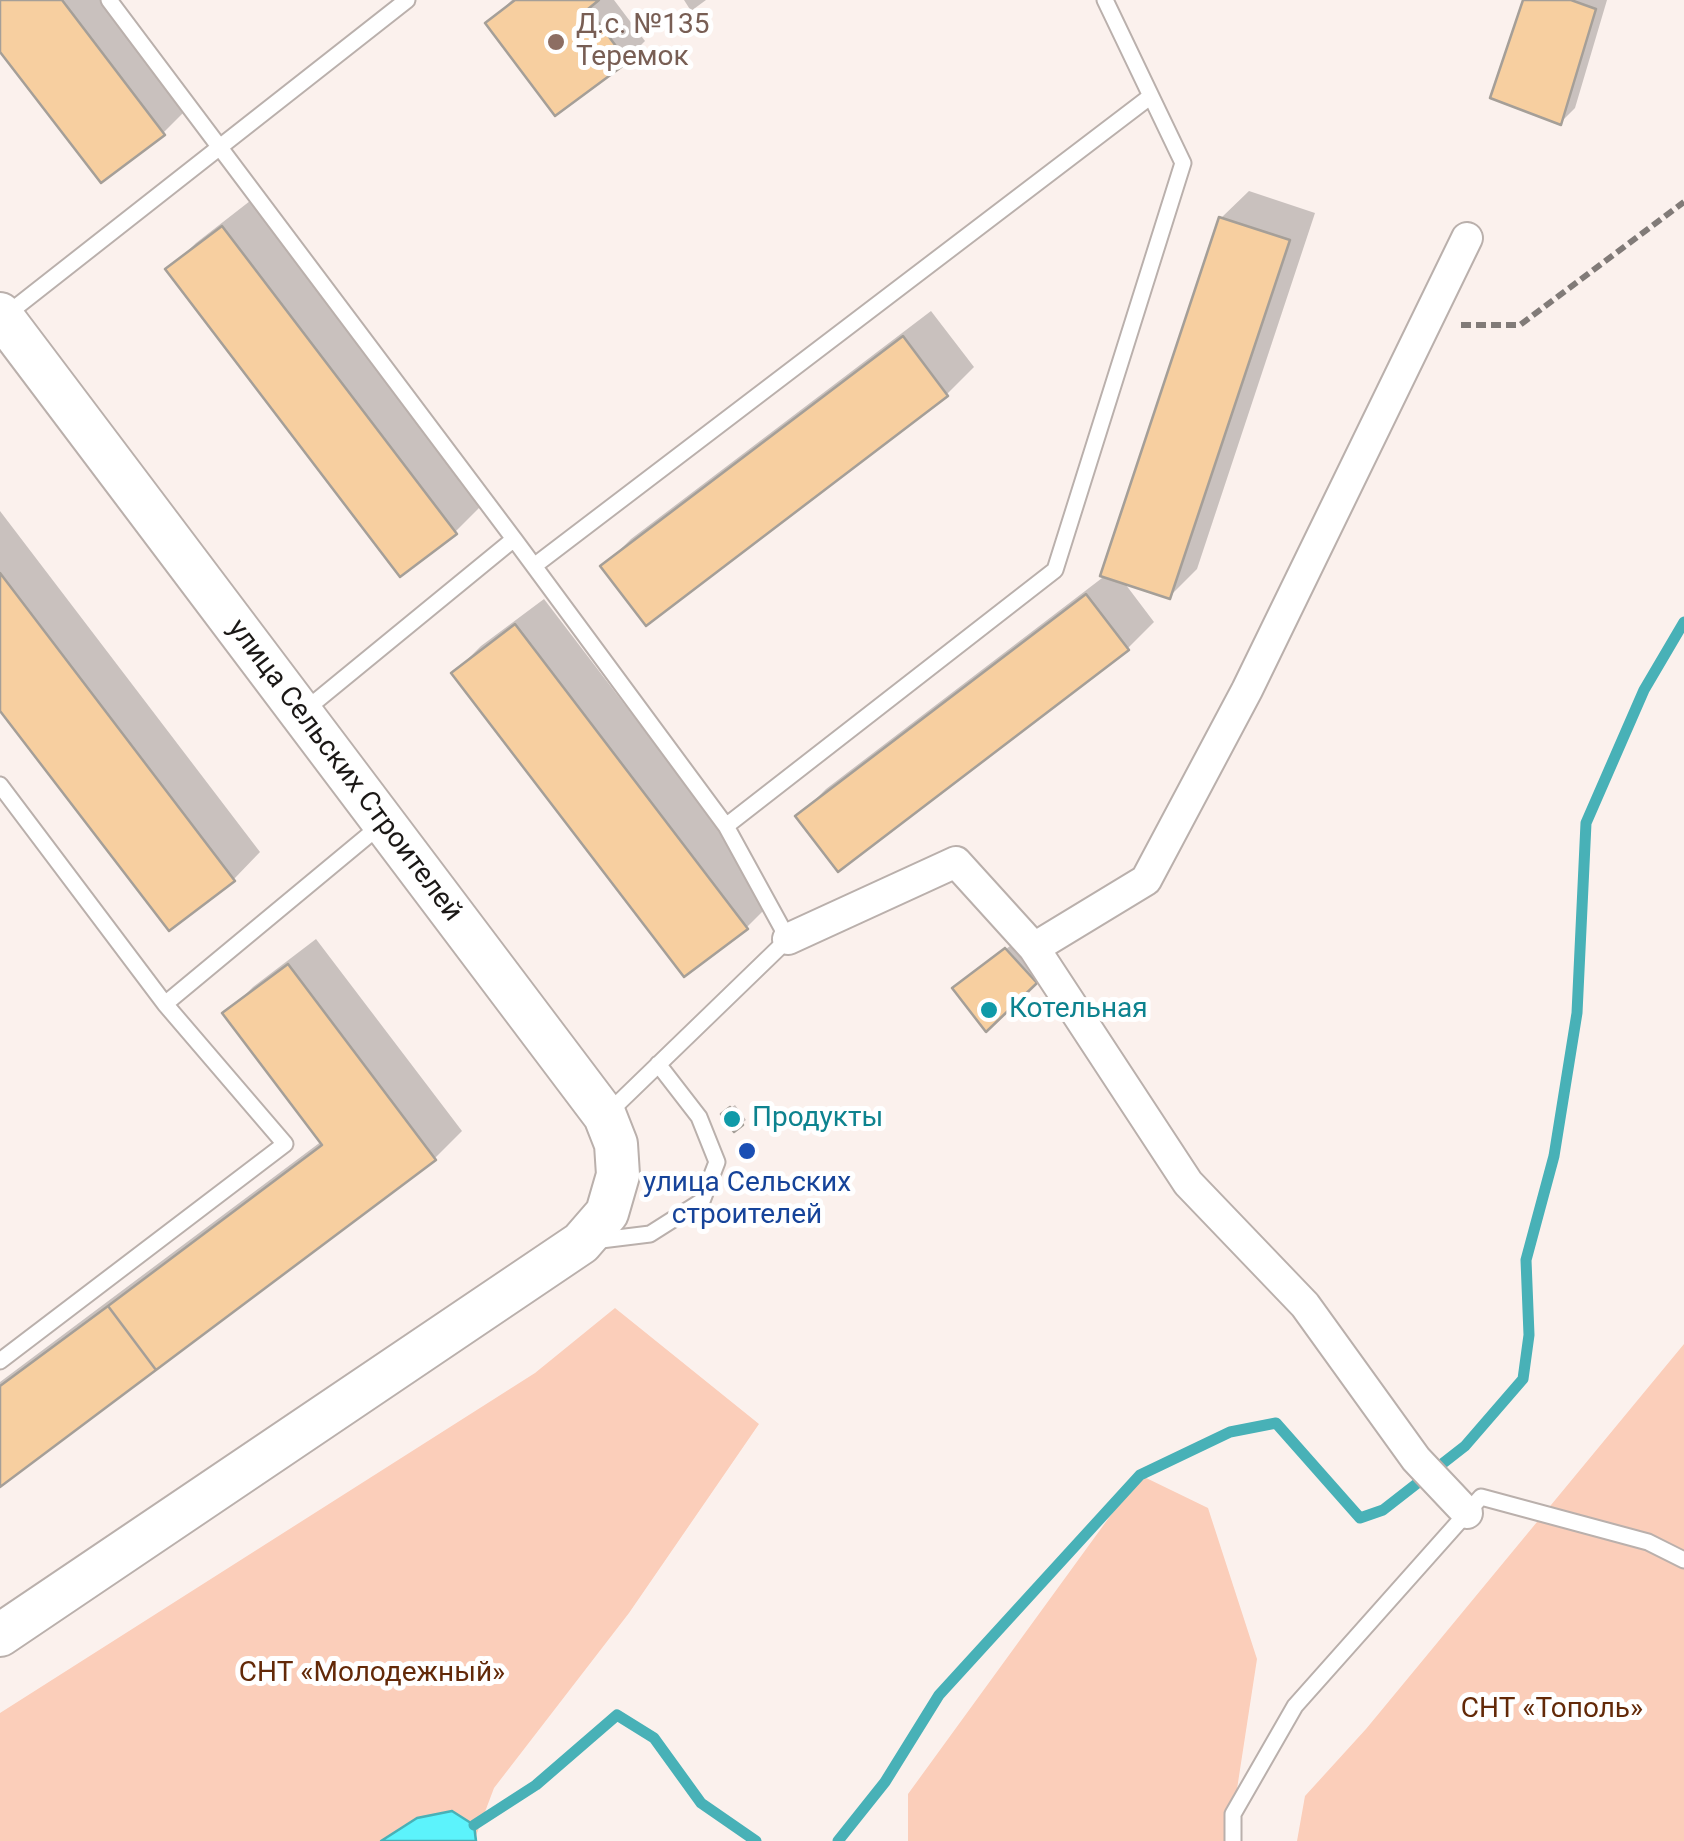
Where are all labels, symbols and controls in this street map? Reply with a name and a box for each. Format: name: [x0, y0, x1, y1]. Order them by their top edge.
place label: Д.с. №135 Теремок: [576, 9, 709, 75]
marker: Д.с. №135 Теремок: [545, 31, 567, 53]
street label: улица Сельских Строителей: [220, 614, 468, 928]
place label: Котельная: [1009, 993, 1148, 1027]
marker: Котельная: [978, 999, 1000, 1021]
place label: Продукты: [752, 1102, 883, 1136]
marker: Продукты: [721, 1108, 743, 1130]
marker: улица Сельских строителей: [736, 1140, 758, 1162]
place label: улица Сельских строителей: [643, 1167, 851, 1233]
park label: СНТ «Молодежный»: [239, 1657, 505, 1691]
park label: СНТ «Тополь»: [1461, 1693, 1643, 1727]

